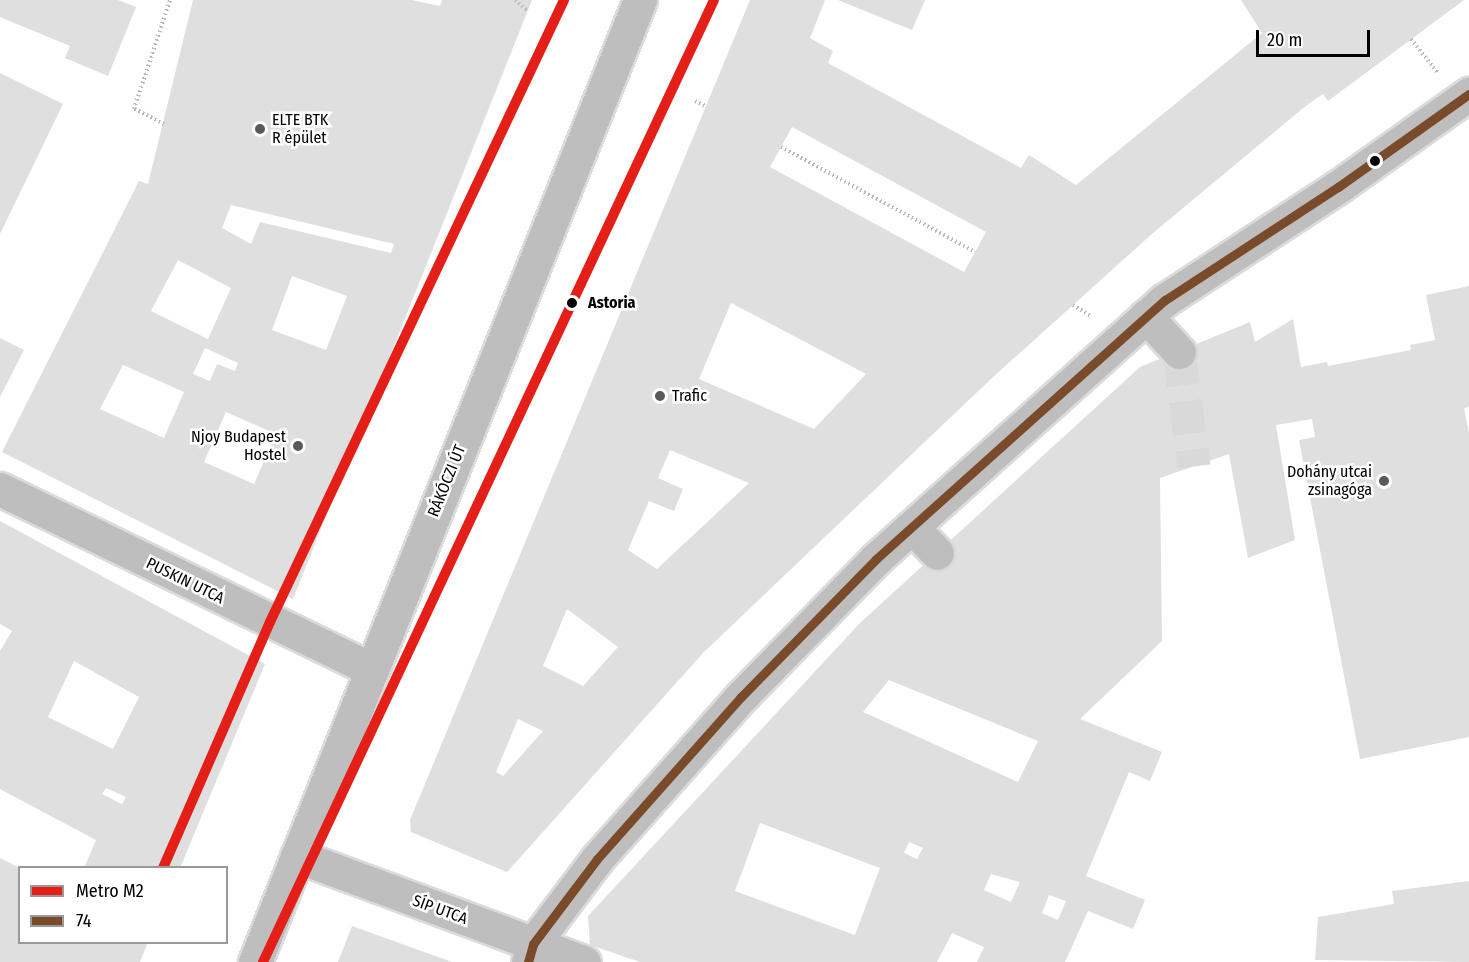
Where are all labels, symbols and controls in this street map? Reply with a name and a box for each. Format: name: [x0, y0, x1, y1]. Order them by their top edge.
scale bar: [1259, 18, 1373, 56]
text: 20 m: [1267, 29, 1302, 51]
place label: ELTE BTK R épület: [272, 110, 328, 148]
marker: ELTE BTK R épület: [253, 122, 267, 136]
unlabelled marker: [1369, 155, 1381, 167]
marker: Astoria: [561, 292, 583, 314]
place label: Astoria: [588, 293, 636, 313]
place label: Trafic: [672, 386, 707, 406]
marker: Trafic: [653, 389, 667, 403]
place label: Njoy Budapest Hostel: [191, 427, 286, 465]
marker: Njoy Budapest Hostel: [291, 439, 305, 453]
street label: RÁKÓCZI ÚT: [424, 442, 470, 520]
place label: Dohány utcai zsinagóga: [1287, 462, 1372, 500]
marker: Dohány utcai zsinagóga: [1377, 474, 1391, 488]
street label: PUSKIN UTCA: [143, 554, 227, 608]
legend: [18, 866, 228, 944]
text: Metro M2: [76, 880, 144, 902]
street label: SÍP UTCA: [410, 891, 470, 929]
text: 74: [76, 910, 91, 932]

